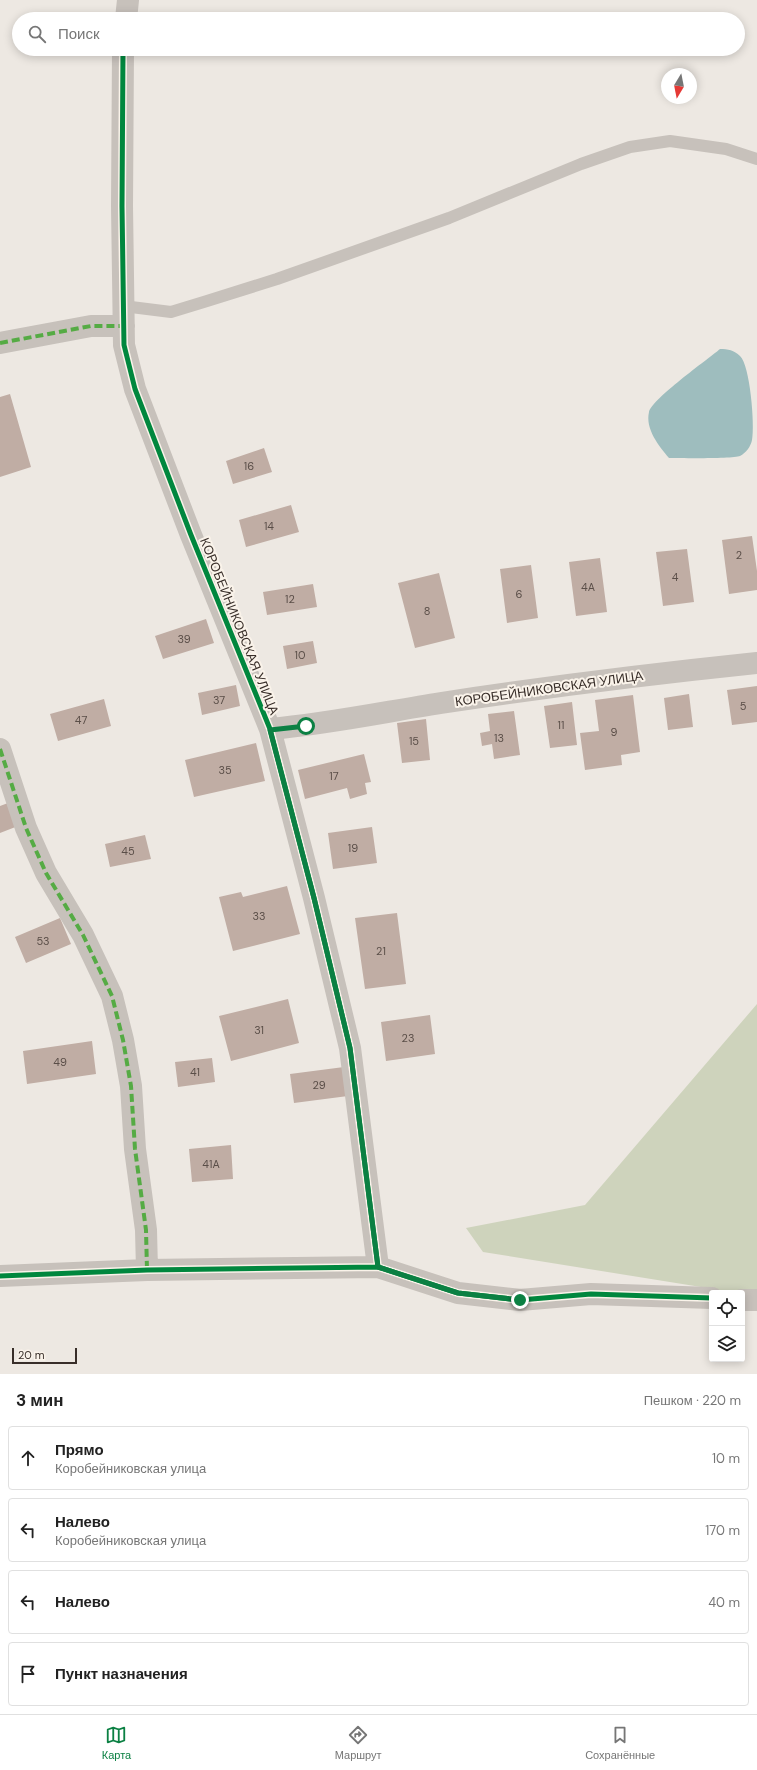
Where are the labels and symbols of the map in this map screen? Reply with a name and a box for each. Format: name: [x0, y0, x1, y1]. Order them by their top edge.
north arrow: [661, 68, 697, 104]
house number: 16: [244, 459, 254, 473]
house number: 14: [264, 519, 274, 533]
street label: КОРОБЕЙНИКОВСКАЯ УЛИЦА: [196, 535, 283, 718]
house number: 2: [736, 548, 742, 562]
house number: 4: [672, 570, 679, 584]
house number: 4A: [581, 580, 595, 594]
house number: 6: [516, 587, 523, 601]
house number: 12: [285, 592, 295, 606]
house number: 8: [424, 604, 430, 618]
house number: 39: [177, 632, 191, 646]
house number: 10: [295, 648, 305, 662]
street label: КОРОБЕЙНИКОВСКАЯ УЛИЦА: [454, 667, 644, 710]
house number: 37: [213, 693, 225, 707]
house number: 5: [740, 699, 747, 713]
house number: 47: [75, 713, 87, 727]
route start: [297, 717, 315, 735]
house number: 11: [558, 718, 564, 732]
house number: 9: [611, 725, 618, 739]
house number: 13: [494, 731, 504, 745]
house number: 15: [409, 734, 419, 748]
house number: 35: [218, 763, 232, 777]
house number: 17: [329, 769, 339, 783]
house number: 19: [348, 841, 358, 855]
house number: 45: [121, 844, 135, 858]
house number: 33: [252, 909, 266, 923]
house number: 53: [36, 934, 50, 948]
house number: 21: [376, 944, 386, 958]
house number: 31: [254, 1023, 264, 1037]
house number: 23: [402, 1031, 414, 1045]
house number: 49: [53, 1055, 67, 1069]
house number: 41: [190, 1065, 200, 1079]
house number: 29: [312, 1078, 326, 1092]
house number: 41A: [202, 1157, 220, 1171]
route end: [511, 1291, 529, 1309]
scale bar: [12, 1346, 77, 1365]

